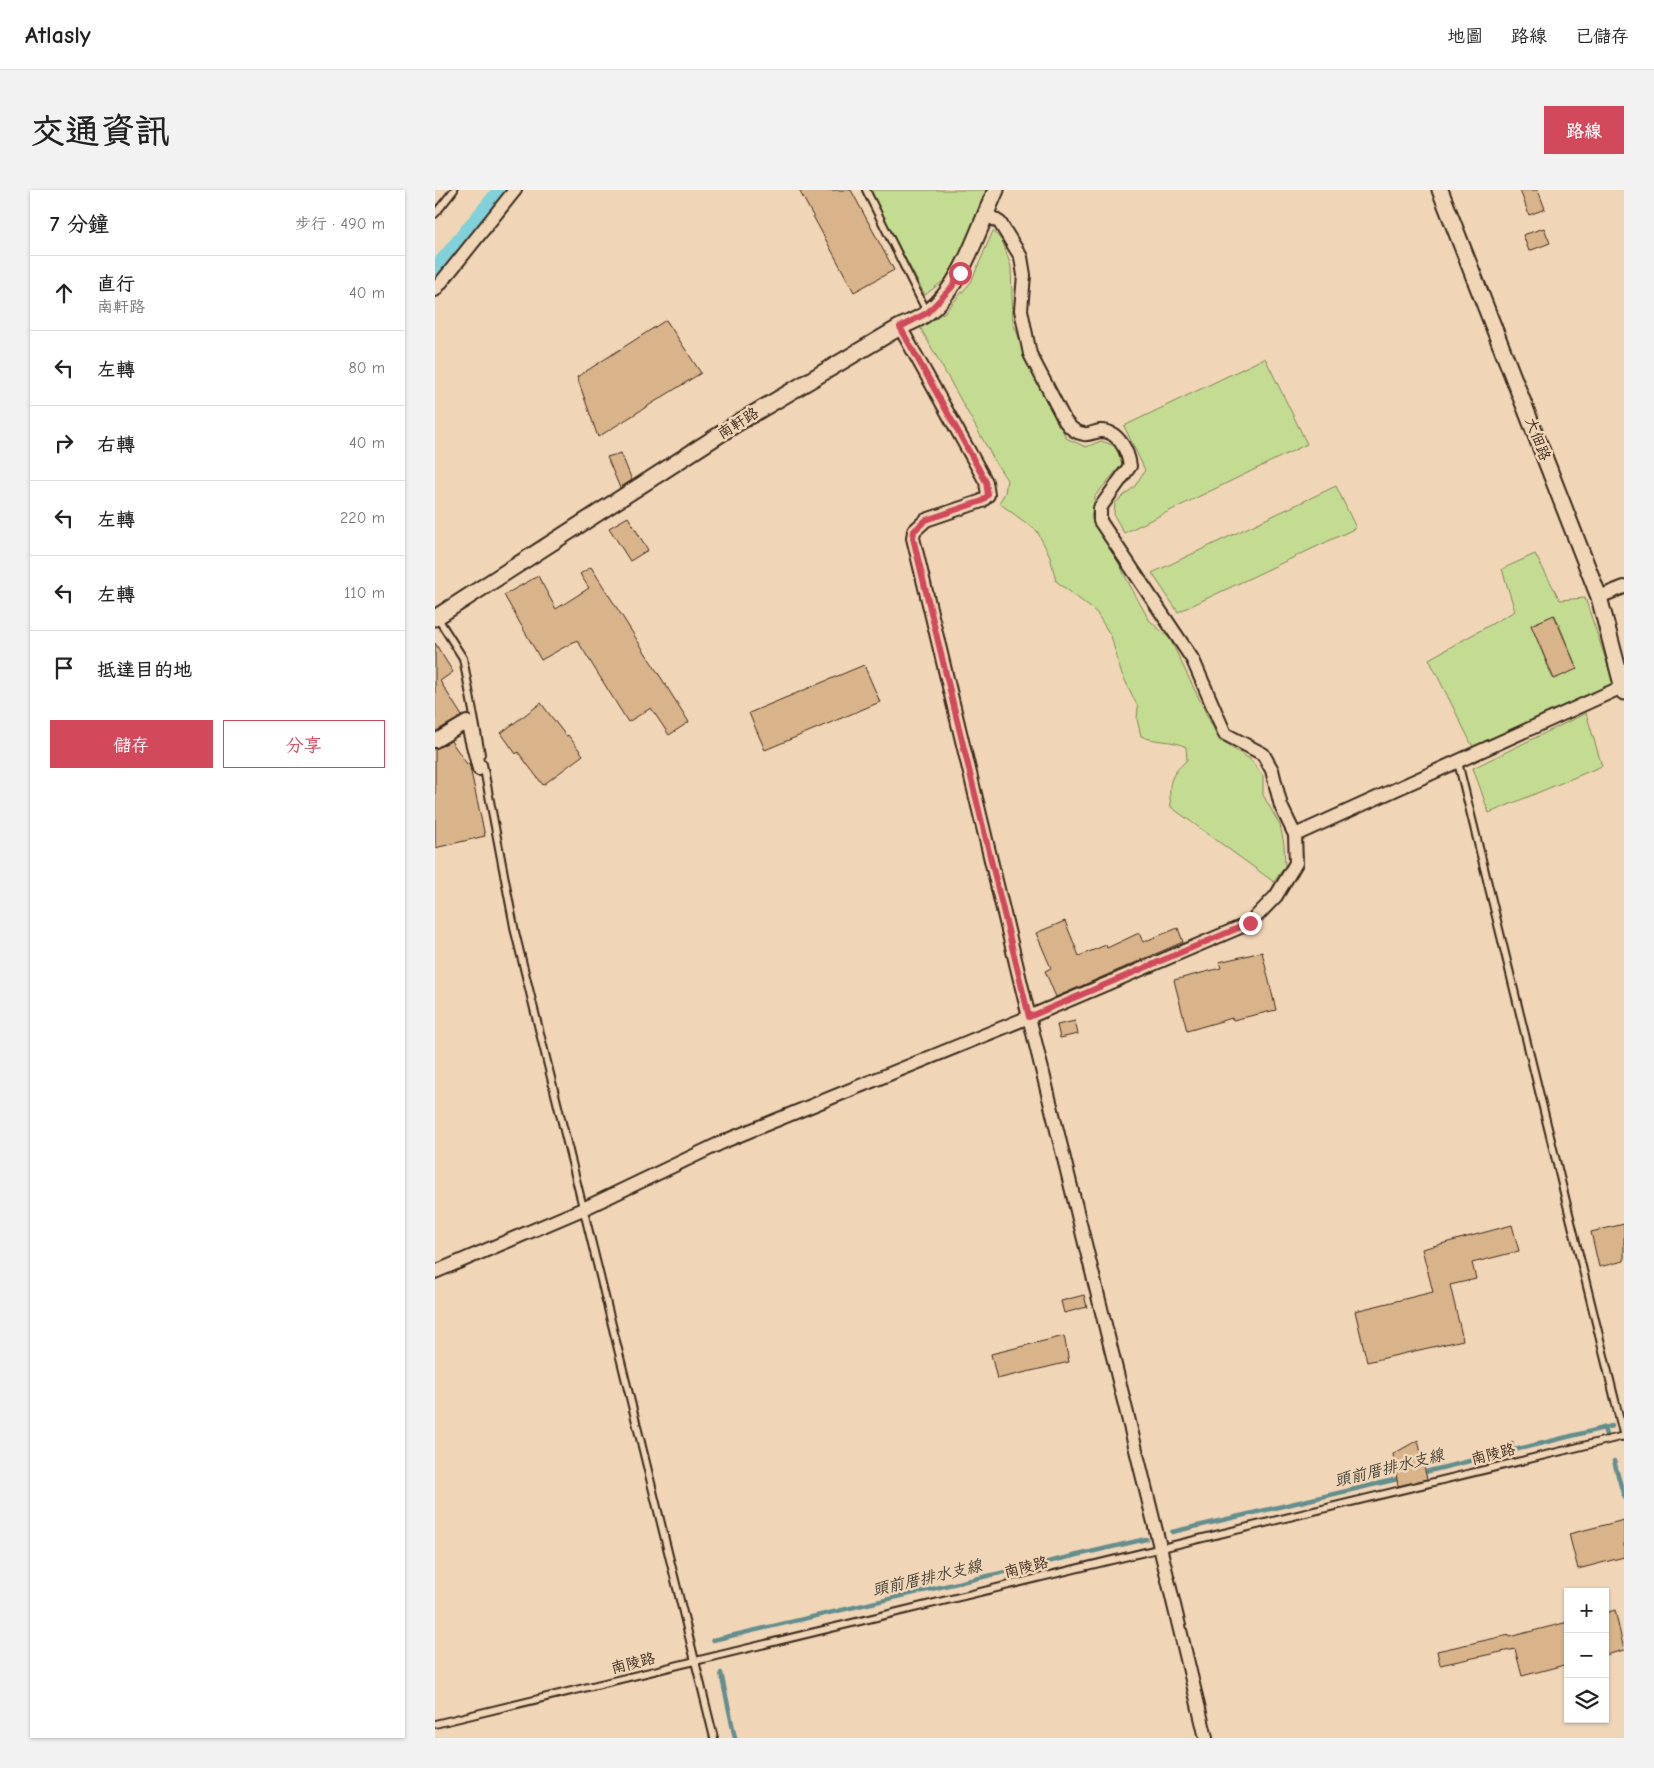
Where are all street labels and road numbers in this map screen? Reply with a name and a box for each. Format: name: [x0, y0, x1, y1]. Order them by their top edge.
street label: 南軒路: [714, 403, 762, 443]
street label: 大佃路: [1522, 415, 1554, 463]
street label: 南陵路: [1469, 1440, 1517, 1468]
street label: 南陵路: [1002, 1553, 1050, 1581]
street label: 南陵路: [609, 1649, 657, 1677]

